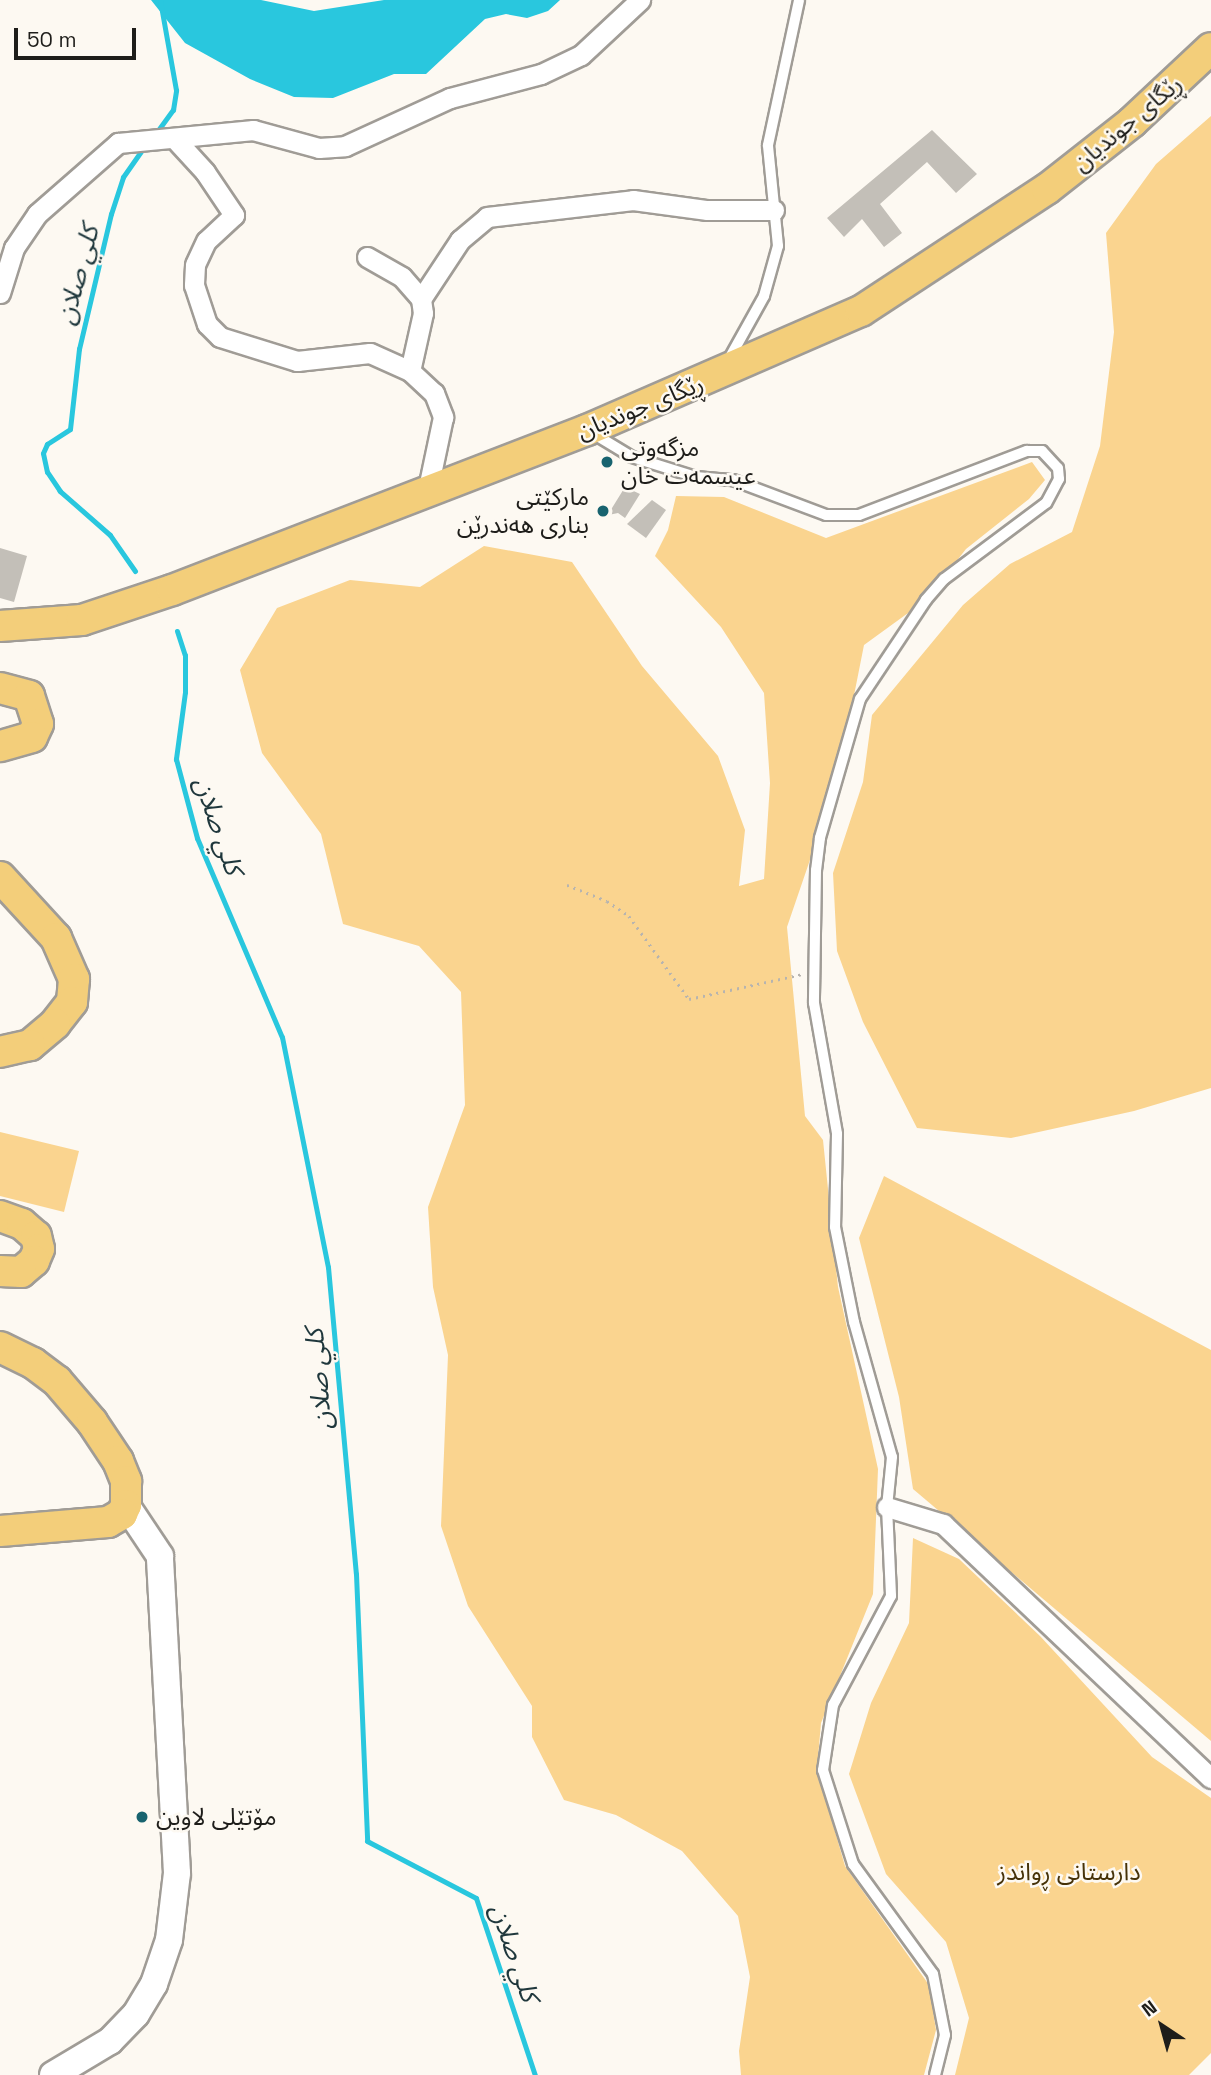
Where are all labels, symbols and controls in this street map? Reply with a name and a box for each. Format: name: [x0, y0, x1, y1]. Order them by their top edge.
scale bar: [18, 14, 140, 58]
text: 50 m: [27, 26, 77, 53]
street label: ڕێگای جوندیان: [1066, 69, 1188, 177]
water label: كلي صلان: [50, 222, 106, 328]
street label: ڕێگای جوندیان: [572, 369, 708, 445]
place label: مزگەوتی عیسمەت خان: [621, 434, 756, 490]
marker: مزگەوتی عیسمەت خان: [599, 454, 615, 470]
place label: مارکێتی بناری هەندرێن: [457, 483, 589, 539]
marker: مارکێتی بناری هەندرێن: [595, 503, 611, 519]
water label: كلي صلان: [187, 773, 249, 879]
water label: كلي صلان: [299, 1327, 339, 1431]
place label: مۆتێلی لاوین: [156, 1803, 276, 1831]
marker: مۆتێلی لاوین: [134, 1809, 150, 1825]
park label: دارستانی ڕواندز: [997, 1858, 1141, 1886]
water label: كلي صلان: [483, 1900, 545, 2006]
north arrow: [1127, 1991, 1197, 2061]
text: N: [1137, 1995, 1162, 2022]

